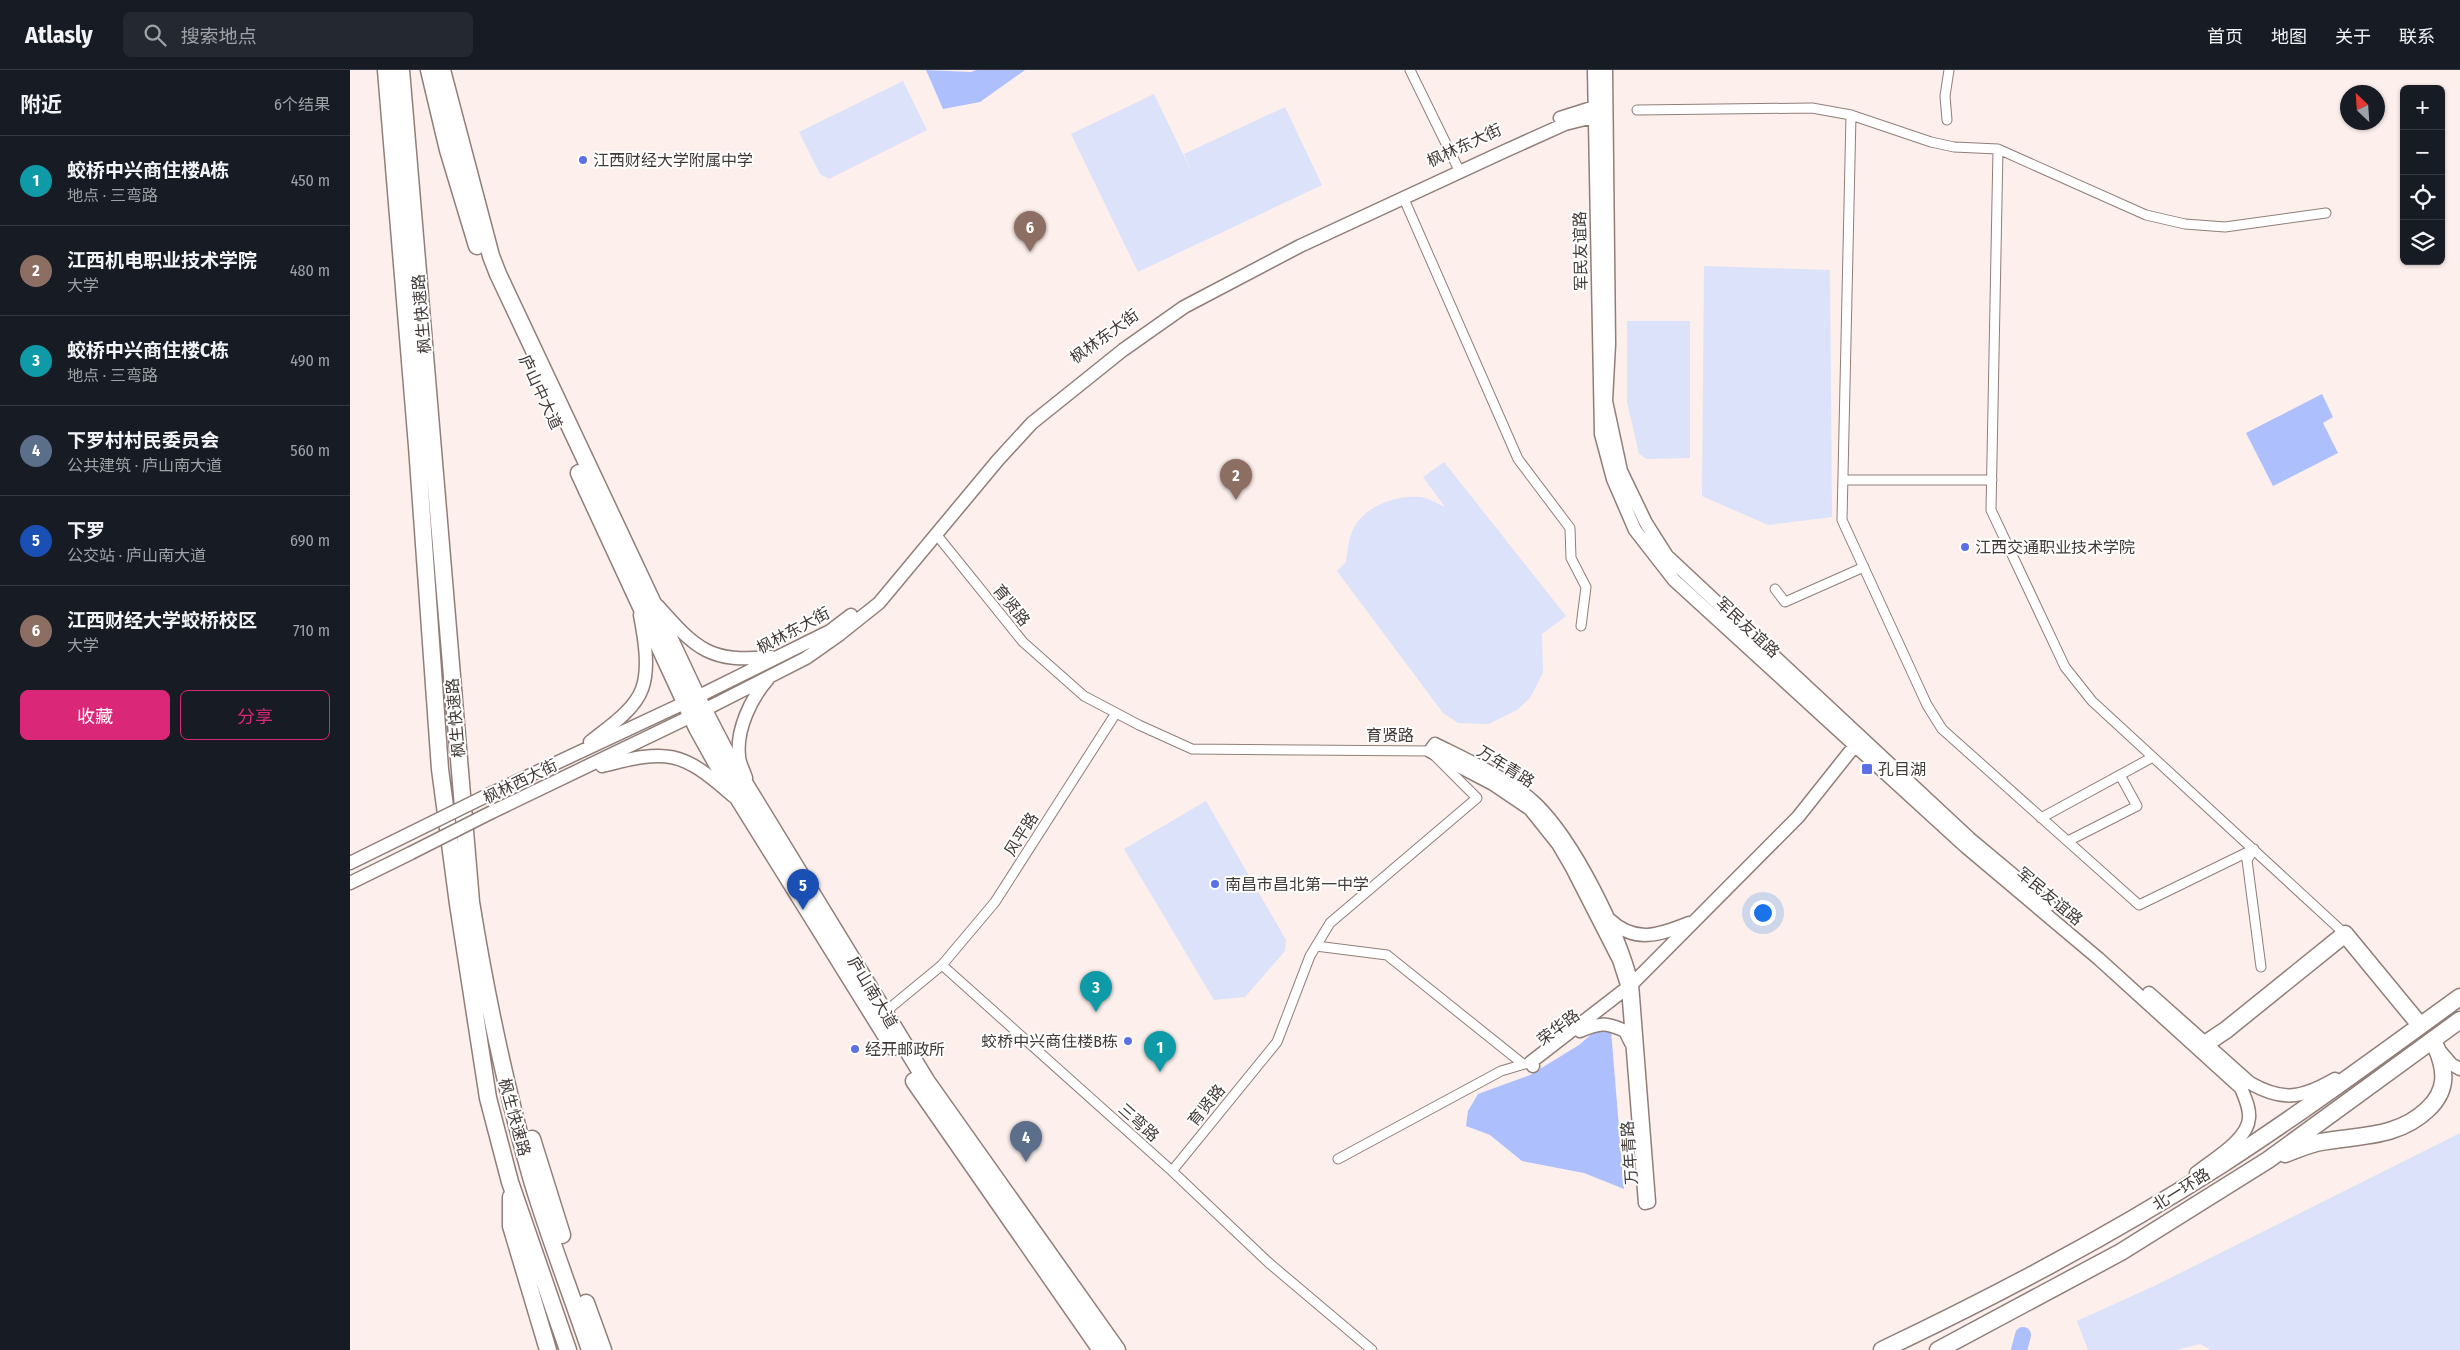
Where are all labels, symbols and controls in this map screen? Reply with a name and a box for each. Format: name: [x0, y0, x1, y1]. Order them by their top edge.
search box: [123, 12, 473, 57]
text: Atlasly: [25, 21, 93, 49]
icon: search: [141, 21, 169, 49]
text: 搜索地点: [181, 25, 257, 48]
text: 首页: [2207, 26, 2243, 48]
text: 地图: [2271, 26, 2307, 48]
text: 关于: [2335, 26, 2371, 48]
text: 联系: [2399, 26, 2435, 48]
north arrow: [2340, 85, 2385, 130]
map controls: [2400, 85, 2445, 265]
button: +: [2400, 85, 2445, 130]
text: 附近: [20, 92, 62, 118]
text: 6个结果: [274, 95, 330, 114]
street label: 枫林东大街: [1424, 120, 1504, 171]
button: −: [2400, 130, 2445, 175]
place label: 江西财经大学附属中学: [593, 151, 753, 170]
marker: 江西财经大学附属中学: [577, 154, 589, 166]
text: 蛟桥中兴商住楼A栋: [67, 159, 229, 182]
text: 1: [33, 171, 39, 190]
text: 450 m: [291, 171, 330, 190]
button: locate: [2400, 175, 2445, 220]
text: 地点 · 三弯路: [67, 186, 158, 205]
pin: 6: [1014, 211, 1046, 252]
street label: 军民友谊路: [1570, 211, 1591, 291]
button: layers: [2400, 220, 2445, 265]
text: 江西机电职业技术学院: [67, 249, 257, 272]
text: 2: [32, 261, 40, 280]
text: 480 m: [290, 261, 330, 280]
street label: 枫生快速路: [409, 273, 434, 355]
text: 大学: [67, 276, 99, 295]
street label: 枫林东大街: [1066, 305, 1142, 368]
text: 蛟桥中兴商住楼C栋: [67, 339, 229, 362]
text: 3: [32, 351, 40, 370]
text: 490 m: [290, 351, 330, 370]
street label: 庐山中大道: [515, 352, 566, 432]
text: 地点 · 三弯路: [67, 366, 158, 385]
text: 下罗村村民委员会: [67, 429, 219, 452]
text: 4: [32, 441, 40, 460]
text: 560 m: [290, 441, 330, 460]
text: 公共建筑 · 庐山南大道: [67, 456, 222, 475]
pin: 2: [1220, 459, 1252, 500]
text: 下罗: [67, 519, 105, 542]
text: 5: [32, 531, 40, 550]
text: 690 m: [290, 531, 330, 550]
place label: 江西交通职业技术学院: [1975, 538, 2135, 557]
marker: 江西交通职业技术学院: [1959, 541, 1971, 553]
text: 公交站 · 庐山南大道: [67, 546, 206, 565]
street label: 育贤路: [989, 581, 1034, 630]
street label: 军民友谊路: [1712, 593, 1783, 662]
street label: 枫林东大街: [753, 603, 833, 658]
text: 江西财经大学蛟桥校区: [67, 609, 257, 632]
text: 6: [32, 621, 40, 640]
text: 710 m: [293, 621, 330, 640]
text: 大学: [67, 636, 99, 655]
street label: 枫生快速路: [443, 677, 468, 759]
button: 收藏: [20, 690, 170, 740]
button: 分享: [180, 690, 330, 740]
street label: 育贤路: [1366, 726, 1414, 745]
street label: 万年青路: [1474, 741, 1538, 791]
street label: 枫林西大街: [480, 755, 560, 808]
place label: 孔目湖: [1878, 760, 1926, 779]
marker: 孔目湖: [1860, 762, 1874, 776]
street label: 风平路: [1001, 809, 1042, 860]
street label: 军民友谊路: [2013, 863, 2086, 929]
pin: 5: [787, 869, 819, 910]
place label: 南昌市昌北第一中学: [1225, 875, 1369, 894]
marker: 南昌市昌北第一中学: [1209, 878, 1221, 890]
your location: [1750, 900, 1776, 926]
street label: 庐山南大道: [844, 953, 901, 1031]
pin: 3: [1080, 971, 1112, 1012]
street label: 荣华路: [1533, 1005, 1583, 1049]
pin: 1: [1144, 1031, 1176, 1072]
place label: 蛟桥中兴商住楼B栋: [981, 1032, 1118, 1051]
marker: 蛟桥中兴商住楼B栋: [1122, 1035, 1134, 1047]
place label: 经开邮政所: [865, 1040, 945, 1059]
marker: 经开邮政所: [849, 1043, 861, 1055]
street label: 枫生快速路: [495, 1076, 534, 1158]
street label: 育贤路: [1184, 1081, 1229, 1130]
street label: 三弯路: [1114, 1099, 1163, 1145]
street label: 万年青路: [1618, 1120, 1641, 1186]
pin: 4: [1010, 1121, 1042, 1162]
street label: 北一环路: [2149, 1164, 2213, 1214]

